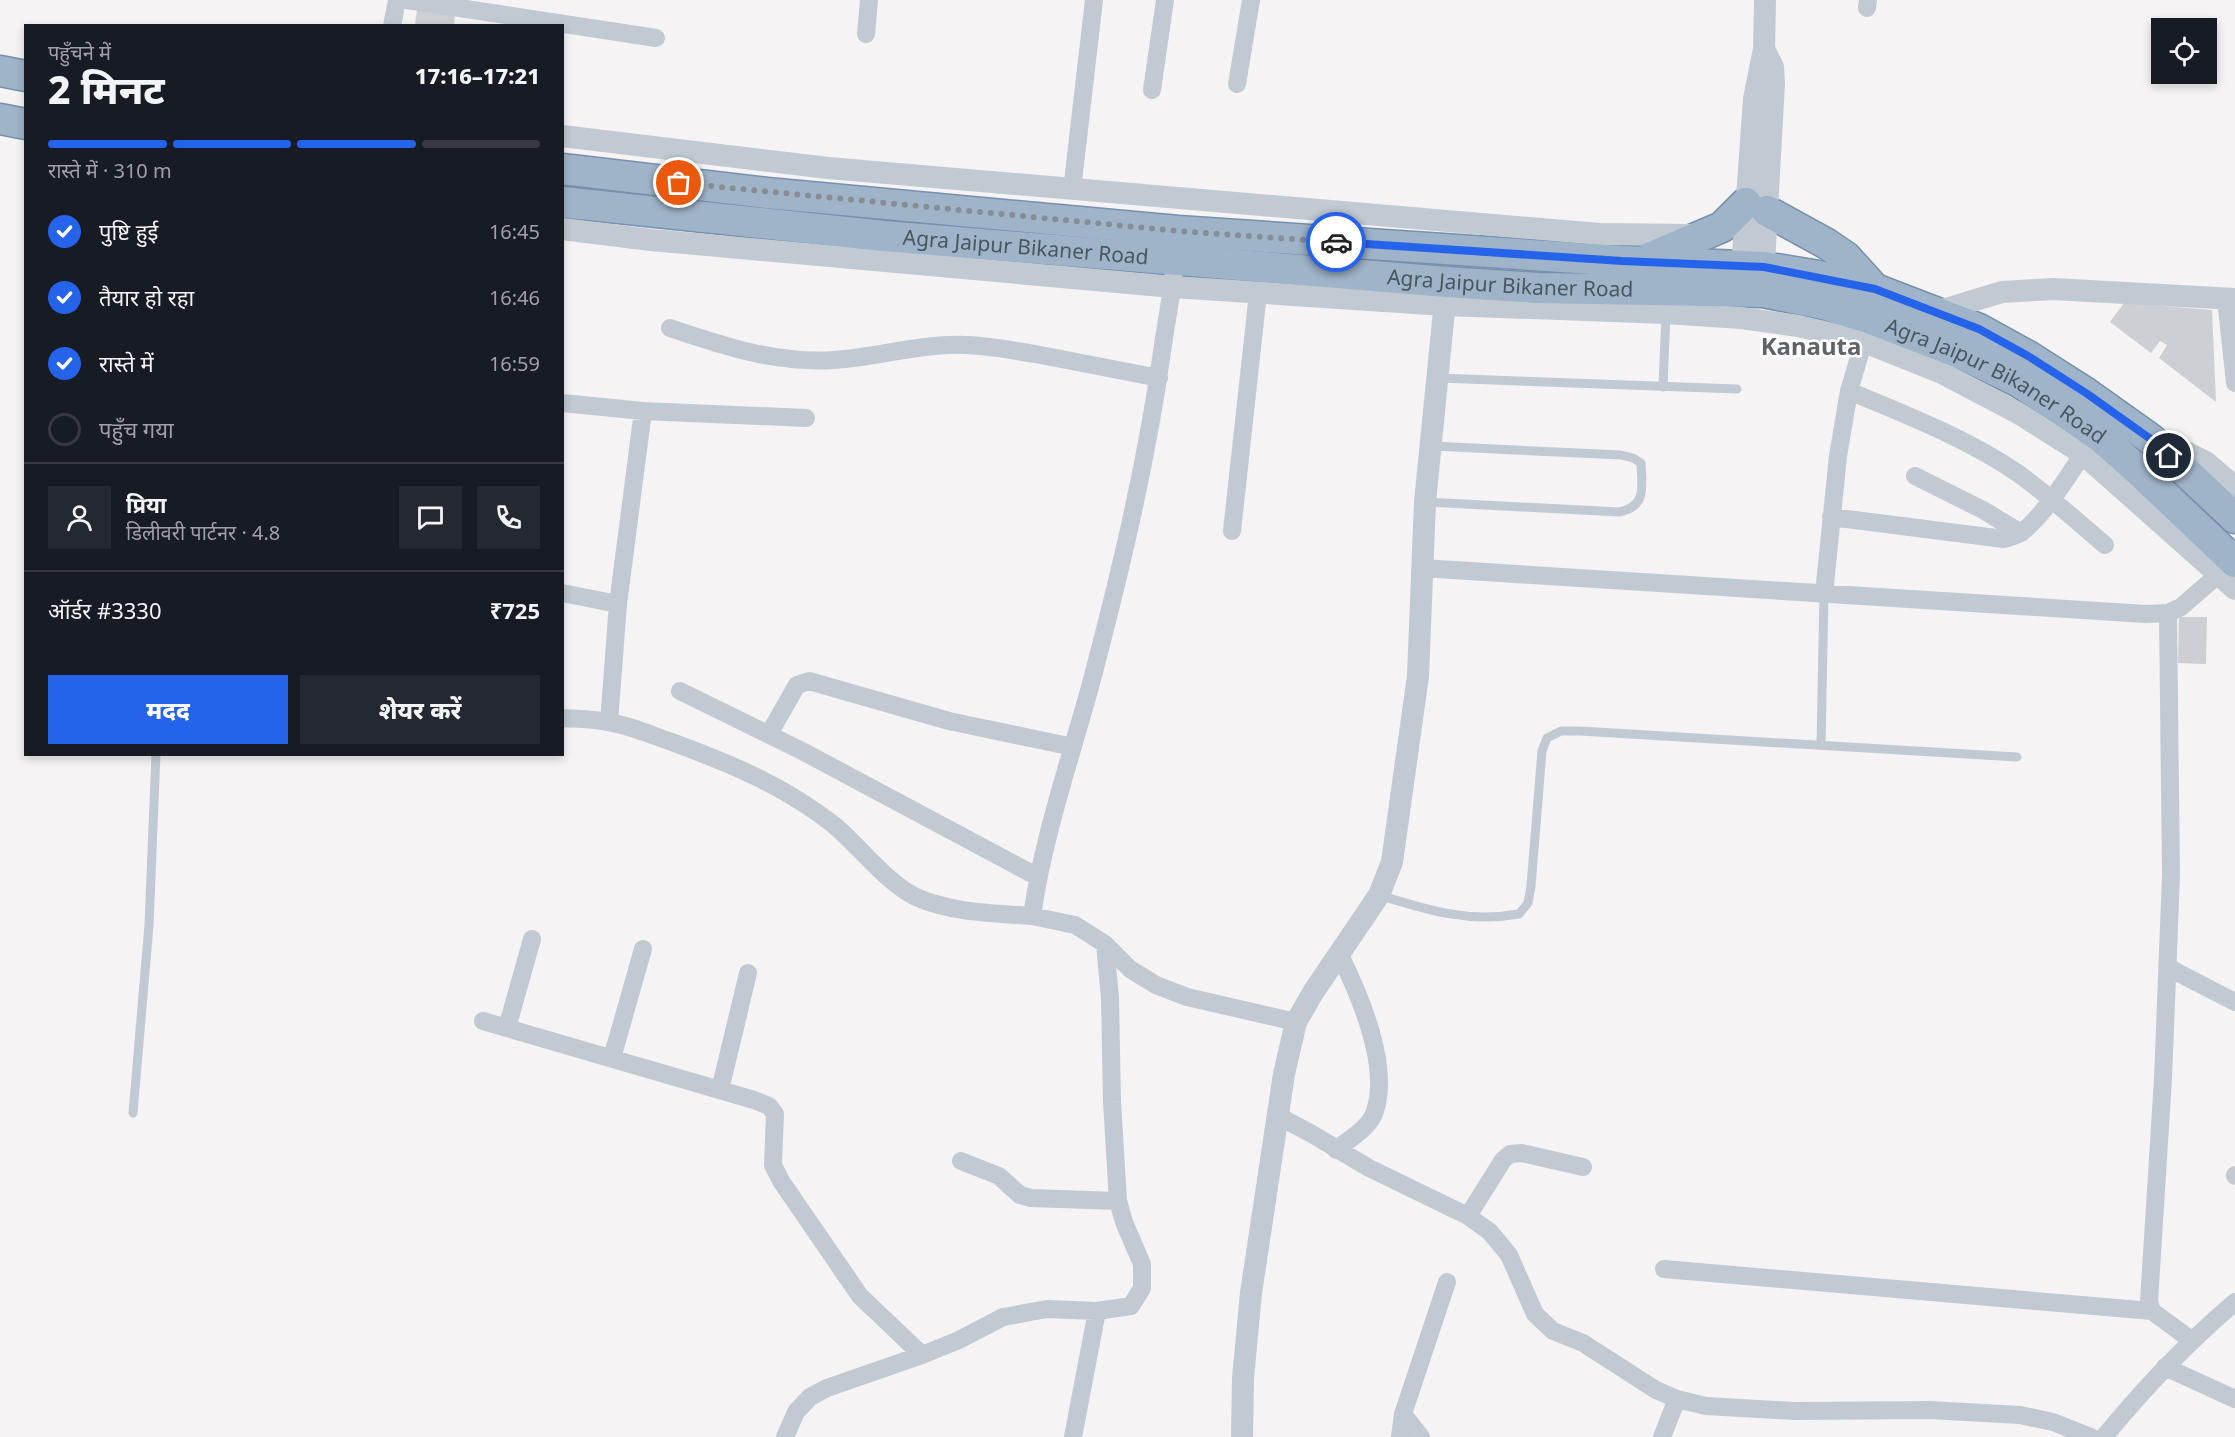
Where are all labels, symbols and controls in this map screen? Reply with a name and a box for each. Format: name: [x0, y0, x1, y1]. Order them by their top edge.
map controls: [2151, 18, 2217, 84]
button: locate: [2151, 18, 2217, 84]
text: पहुँचने में: [48, 39, 111, 66]
text: 17:16–17:21: [415, 60, 540, 90]
text: 2 मिनट: [48, 62, 165, 115]
text: रास्ते में · 310 m: [48, 157, 172, 184]
pin: [653, 157, 704, 208]
icon: bag: [662, 166, 695, 199]
courier: [1306, 212, 1366, 272]
icon: check: [48, 215, 81, 248]
text: पुष्टि हुई: [99, 216, 158, 246]
text: 16:45: [489, 218, 540, 245]
street label: Agra Jaipur Bikaner Road: [902, 223, 1150, 271]
icon: car: [1320, 226, 1353, 259]
street label: Agra Jaipur Bikaner Road: [1386, 262, 1634, 303]
icon: check: [48, 281, 81, 314]
text: तैयार हो रहा: [99, 282, 194, 312]
text: 16:46: [489, 284, 540, 311]
street label: Agra Jaipur Bikaner Road: [1882, 311, 2112, 450]
district label: Kanauta: [1761, 329, 1861, 362]
icon: check: [48, 347, 81, 380]
text: रास्ते में: [99, 348, 154, 378]
text: 16:59: [489, 350, 540, 377]
text: पहुँच गया: [99, 414, 174, 444]
pin: [2143, 430, 2194, 481]
icon: home: [2152, 439, 2185, 472]
button: person: [48, 486, 111, 549]
button: chat: [399, 486, 462, 549]
button: phone: [477, 486, 540, 549]
text: प्रिया: [126, 489, 166, 519]
text: डिलीवरी पार्टनर · 4.8: [126, 519, 280, 546]
text: ऑर्डर #3330: [48, 595, 162, 625]
text: ₹725: [490, 595, 540, 625]
button: मदद: [48, 675, 288, 744]
button: शेयर करें: [300, 675, 540, 744]

